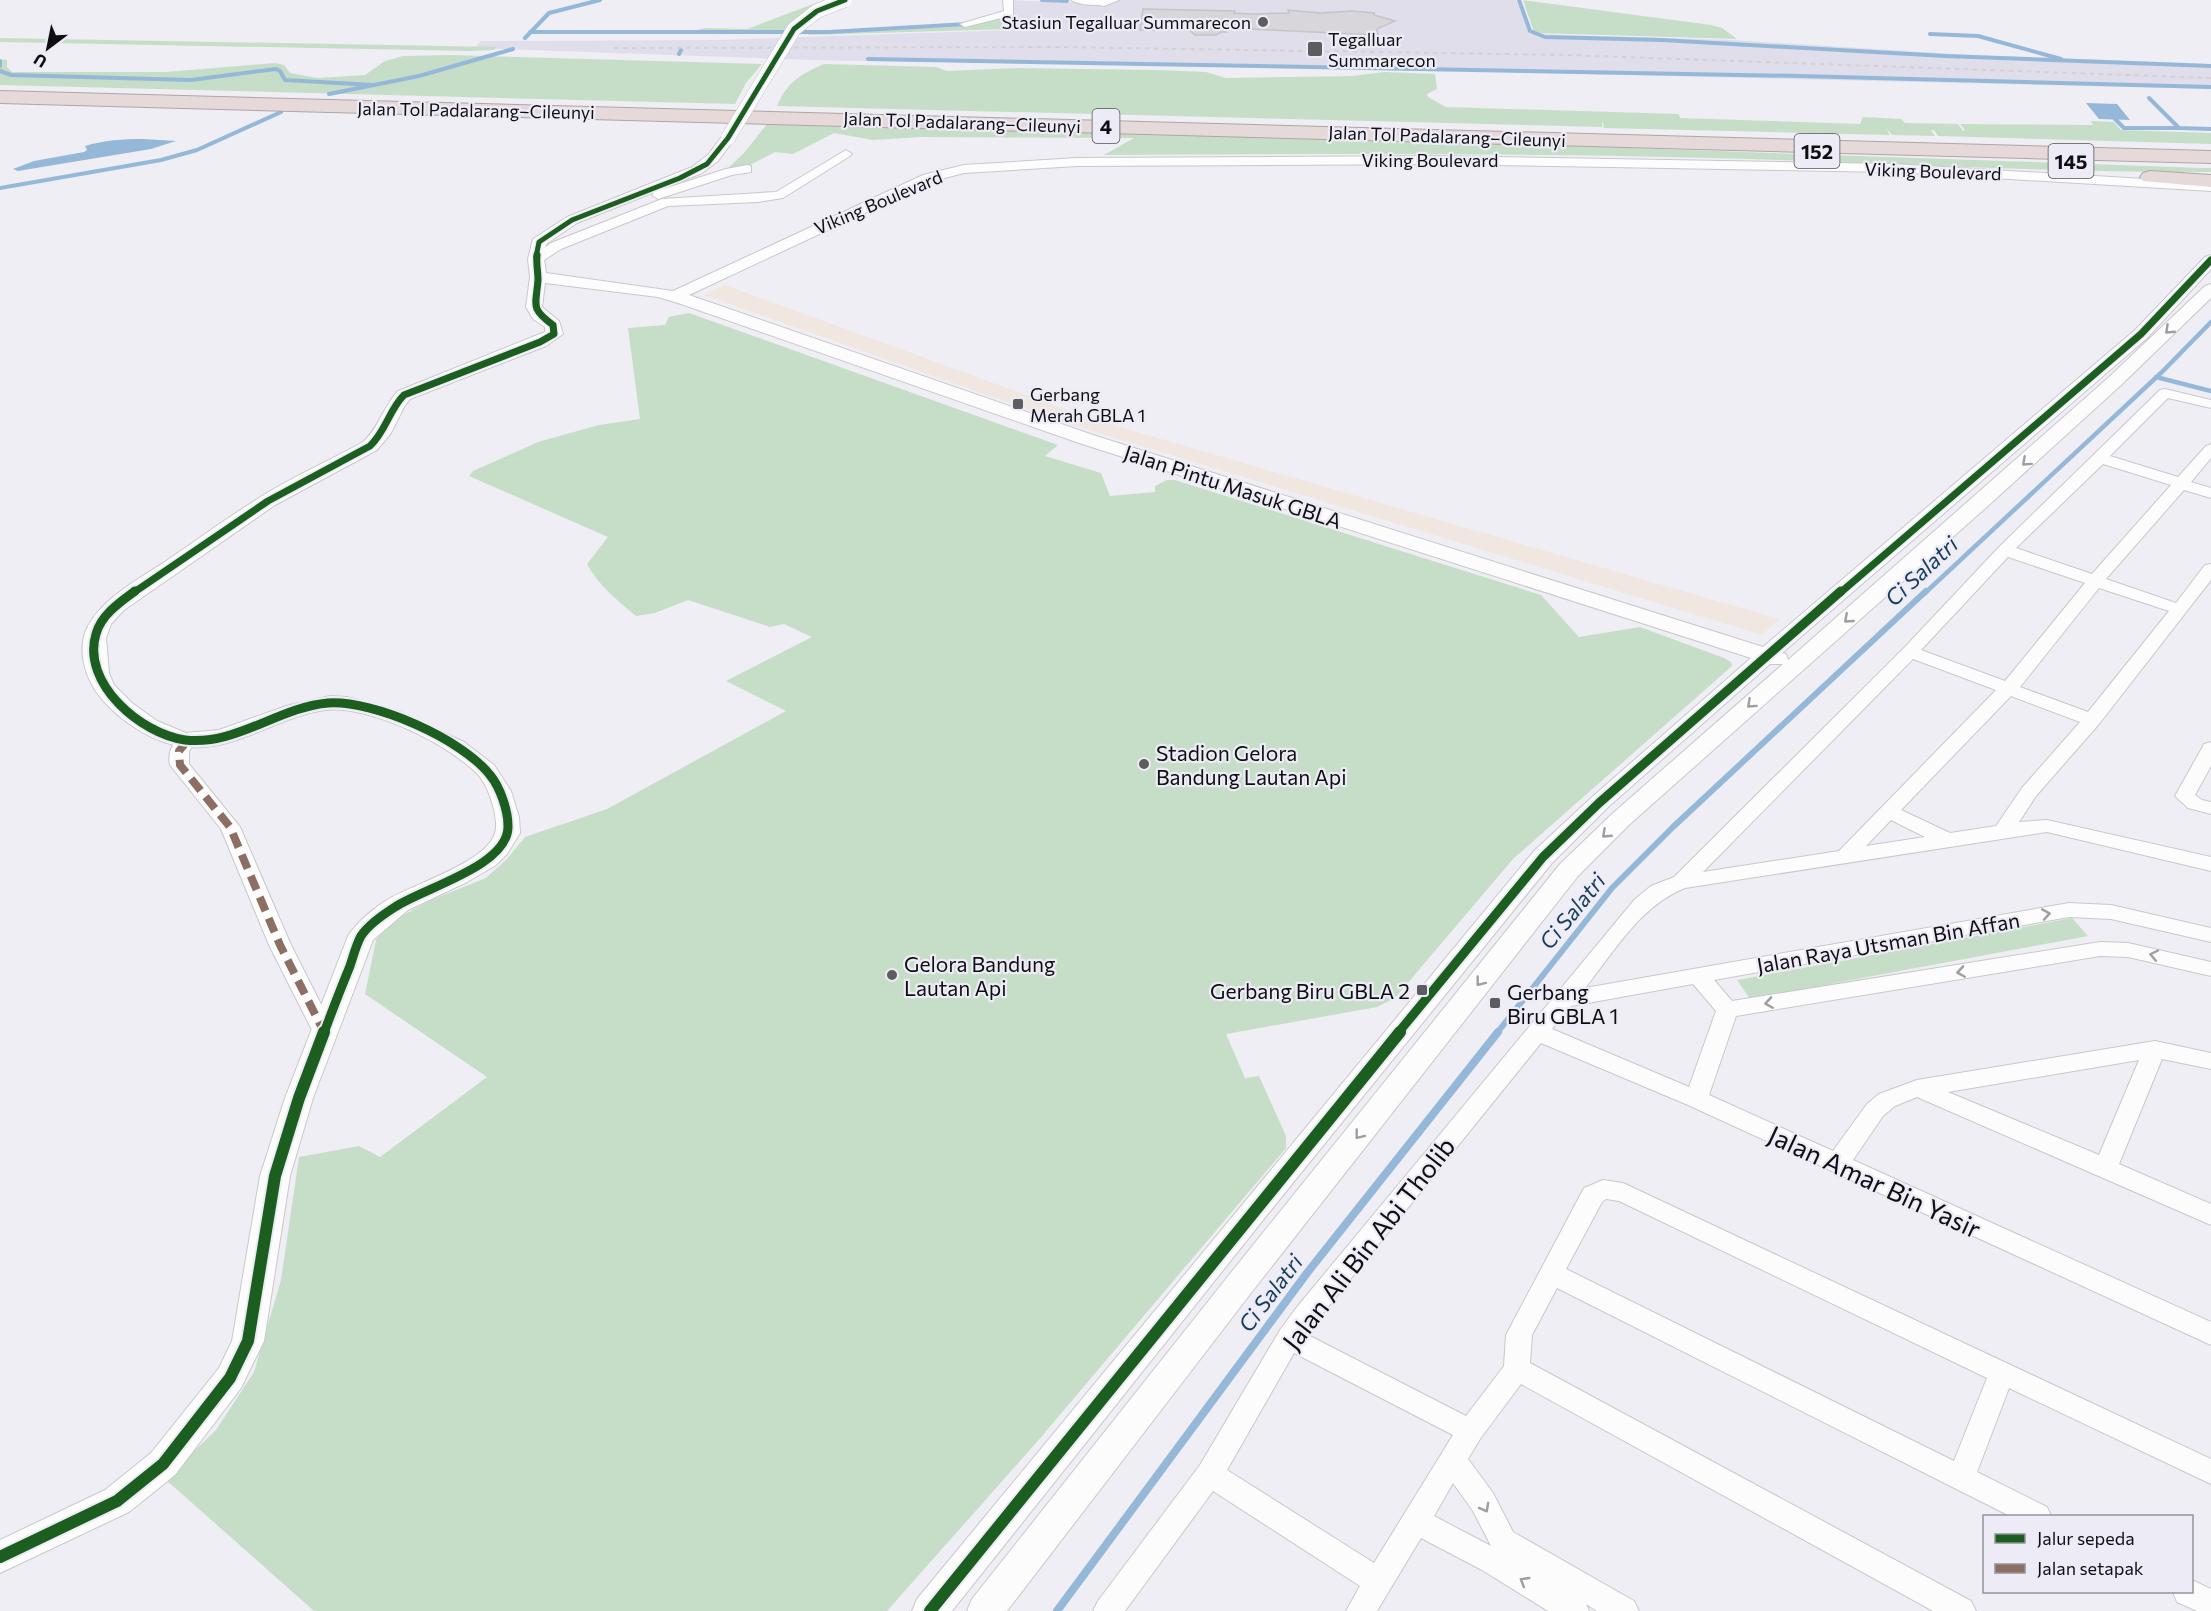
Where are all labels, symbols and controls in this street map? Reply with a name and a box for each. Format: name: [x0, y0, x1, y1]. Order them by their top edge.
place label: Stasiun Tegalluar Summarecon: [1001, 11, 1251, 33]
marker: Stasiun Tegalluar Summarecon: [1256, 15, 1270, 29]
north arrow: [18, 18, 78, 78]
place label: Tegalluar Summarecon: [1328, 28, 1436, 71]
marker: Tegalluar Summarecon: [1306, 40, 1324, 58]
text: U: [30, 50, 50, 72]
street label: Jalan Tol Padalarang–Cileunyi: [357, 97, 595, 123]
street label: Jalan Tol Padalarang–Cileunyi: [843, 107, 1081, 137]
road number: 4: [1092, 109, 1120, 143]
street label: Jalan Tol Padalarang–Cileunyi: [1328, 121, 1566, 151]
road number: 152: [1794, 134, 1840, 168]
road number: 145: [2048, 144, 2094, 178]
street label: Viking Boulevard: [1362, 149, 1498, 171]
street label: Viking Boulevard: [1864, 158, 2002, 184]
street label: Viking Boulevard: [811, 165, 945, 239]
one-way arrow: [2166, 323, 2176, 334]
place label: Gerbang Merah GBLA 1: [1030, 383, 1146, 426]
marker: Gerbang Merah GBLA 1: [1011, 397, 1025, 411]
street label: Jalan Pintu Masuk GBLA: [1121, 439, 1345, 533]
one-way arrow: [2022, 455, 2032, 466]
water label: Ci Salatri: [1879, 530, 1964, 612]
one-way arrow: [1844, 612, 1855, 623]
one-way arrow: [1747, 697, 1758, 708]
place label: Stadion Gelora Bandung Lautan Api: [1156, 740, 1347, 789]
marker: Stadion Gelora Bandung Lautan Api: [1137, 757, 1151, 771]
one-way arrow: [1602, 826, 1613, 837]
water label: Ci Salatri: [1533, 867, 1612, 954]
street label: Jalan Raya Utsman Bin Affan: [1754, 907, 2022, 977]
one-way arrow: [2041, 909, 2050, 921]
one-way arrow: [2149, 949, 2159, 962]
place label: Gelora Bandung Lautan Api: [904, 951, 1055, 1000]
one-way arrow: [1957, 965, 1967, 978]
marker: Gelora Bandung Lautan Api: [885, 968, 899, 982]
one-way arrow: [1476, 975, 1487, 986]
place label: Gerbang Biru GBLA 2: [1210, 978, 1410, 1003]
place label: Gerbang Biru GBLA 1: [1507, 979, 1619, 1028]
marker: Gerbang Biru GBLA 2: [1415, 983, 1429, 997]
marker: Gerbang Biru GBLA 1: [1488, 996, 1502, 1010]
one-way arrow: [1764, 996, 1774, 1009]
street label: Jalan Amar Bin Yasir: [1764, 1118, 1986, 1244]
one-way arrow: [1355, 1128, 1366, 1139]
street label: Jalan Ali Bin Abi Tholib: [1275, 1130, 1461, 1356]
water label: Ci Salatri: [1232, 1248, 1309, 1337]
one-way arrow: [1478, 1502, 1489, 1512]
legend: [1983, 1515, 2193, 1593]
text: Jalur sepeda: [2037, 1527, 2135, 1549]
text: Jalan setapak: [2037, 1557, 2144, 1579]
one-way arrow: [1520, 1576, 1530, 1588]

